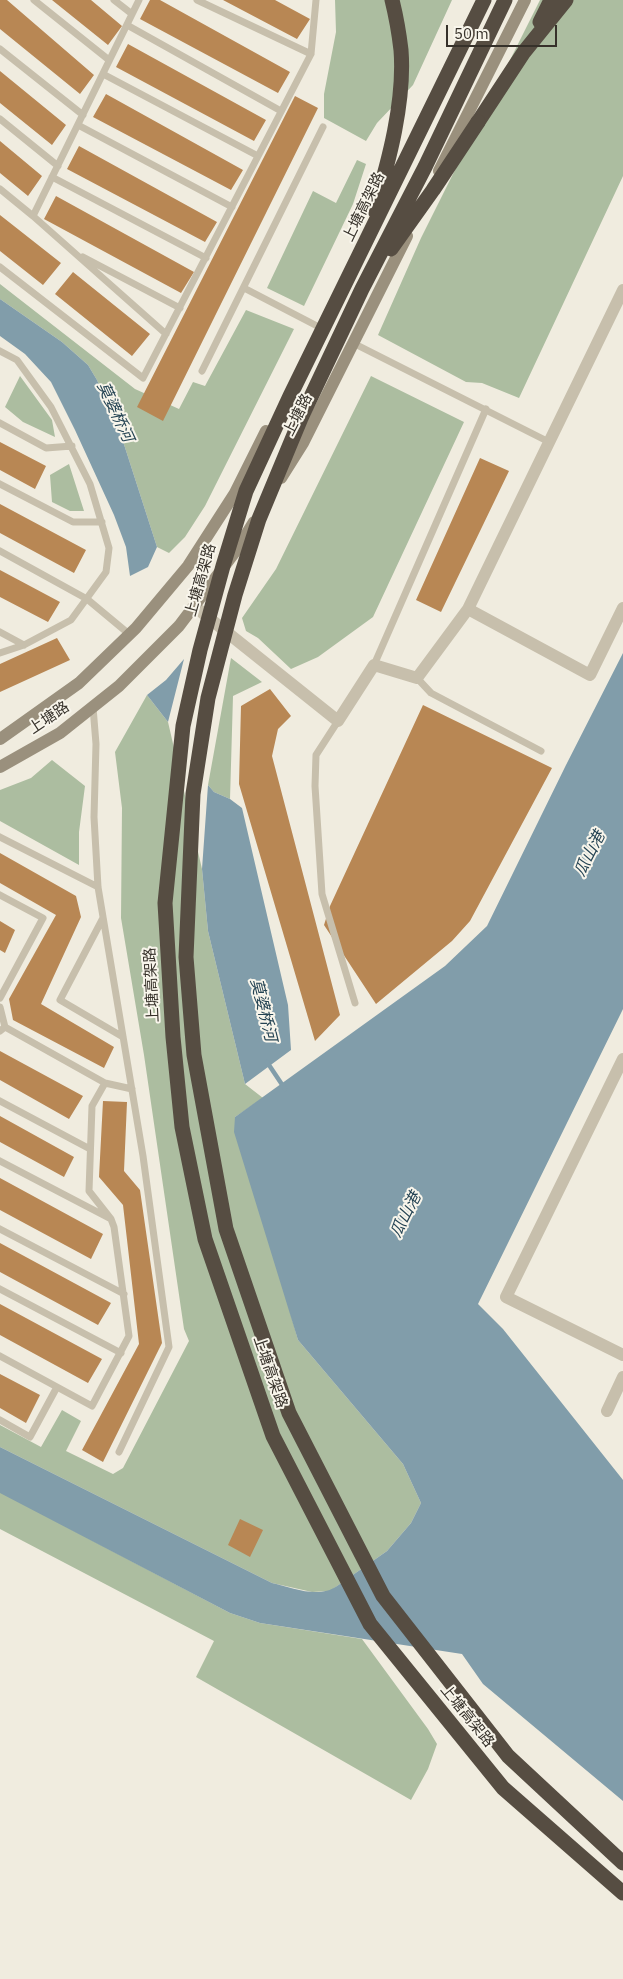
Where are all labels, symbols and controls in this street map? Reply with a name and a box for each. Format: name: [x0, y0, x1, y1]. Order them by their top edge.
scale bar: [448, 15, 559, 47]
text: 50 m: [454, 24, 489, 43]
street label: 上塘高架路: [339, 169, 389, 245]
water label: 莫婆桥河: [93, 379, 137, 445]
street label: 上塘路: [280, 391, 316, 439]
street label: 上塘高架路: [182, 541, 220, 619]
street label: 上塘路: [25, 698, 73, 738]
water label: 瓜山港: [571, 828, 609, 880]
street label: 上塘高架路: [141, 947, 163, 1023]
water label: 莫婆桥河: [246, 977, 280, 1043]
water label: 瓜山港: [387, 1189, 425, 1241]
street label: 上塘高架路: [249, 1334, 291, 1410]
street label: 上塘高架路: [436, 1681, 498, 1751]

